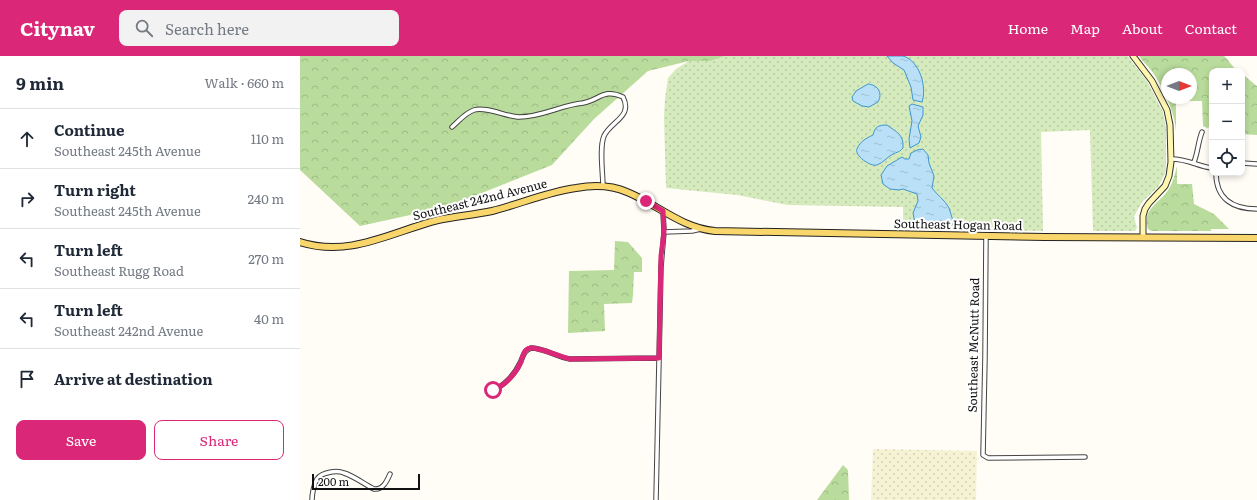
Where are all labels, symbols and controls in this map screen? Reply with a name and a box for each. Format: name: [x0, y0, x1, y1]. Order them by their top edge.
search box: [119, 10, 399, 46]
text: Citynav: [20, 14, 95, 42]
icon: search: [133, 17, 155, 39]
text: Search here: [165, 17, 249, 40]
text: Home: [1008, 18, 1048, 38]
text: Map: [1070, 18, 1100, 38]
text: About: [1122, 18, 1163, 38]
text: Contact: [1185, 18, 1237, 38]
north arrow: [1161, 68, 1197, 104]
map controls: [1209, 68, 1245, 176]
button: +: [1209, 68, 1245, 104]
text: 9 min: [16, 70, 64, 95]
text: Walk · 660 m: [205, 73, 284, 92]
button: −: [1209, 104, 1245, 140]
text: Continue: [54, 118, 124, 141]
icon: ahead: [16, 128, 38, 150]
text: 110 m: [251, 129, 284, 148]
button: locate: [1209, 140, 1245, 176]
text: Southeast 245th Avenue: [54, 141, 201, 160]
street label: Southeast 242nd Avenue: [411, 174, 549, 224]
text: Turn right: [54, 178, 136, 201]
icon: right: [16, 188, 38, 210]
text: 240 m: [248, 189, 284, 208]
route end: [637, 192, 655, 210]
text: Southeast 245th Avenue: [54, 201, 201, 220]
street label: Southeast Hogan Road: [894, 214, 1023, 234]
text: Turn left: [54, 238, 123, 261]
icon: left: [16, 248, 38, 270]
text: 270 m: [248, 249, 284, 268]
text: Southeast Rugg Road: [54, 261, 184, 280]
street label: Southeast McNutt Road: [963, 277, 983, 413]
text: Turn left: [54, 298, 123, 321]
icon: left: [16, 308, 38, 330]
text: 40 m: [254, 309, 284, 328]
text: Southeast 242nd Avenue: [54, 321, 203, 340]
text: Arrive at destination: [54, 367, 213, 390]
icon: arrive: [16, 368, 38, 390]
route start: [484, 381, 502, 399]
button: Save: [16, 420, 146, 460]
button: Share: [154, 420, 284, 460]
scale bar: [312, 472, 420, 491]
text: 200 m: [318, 473, 349, 489]

